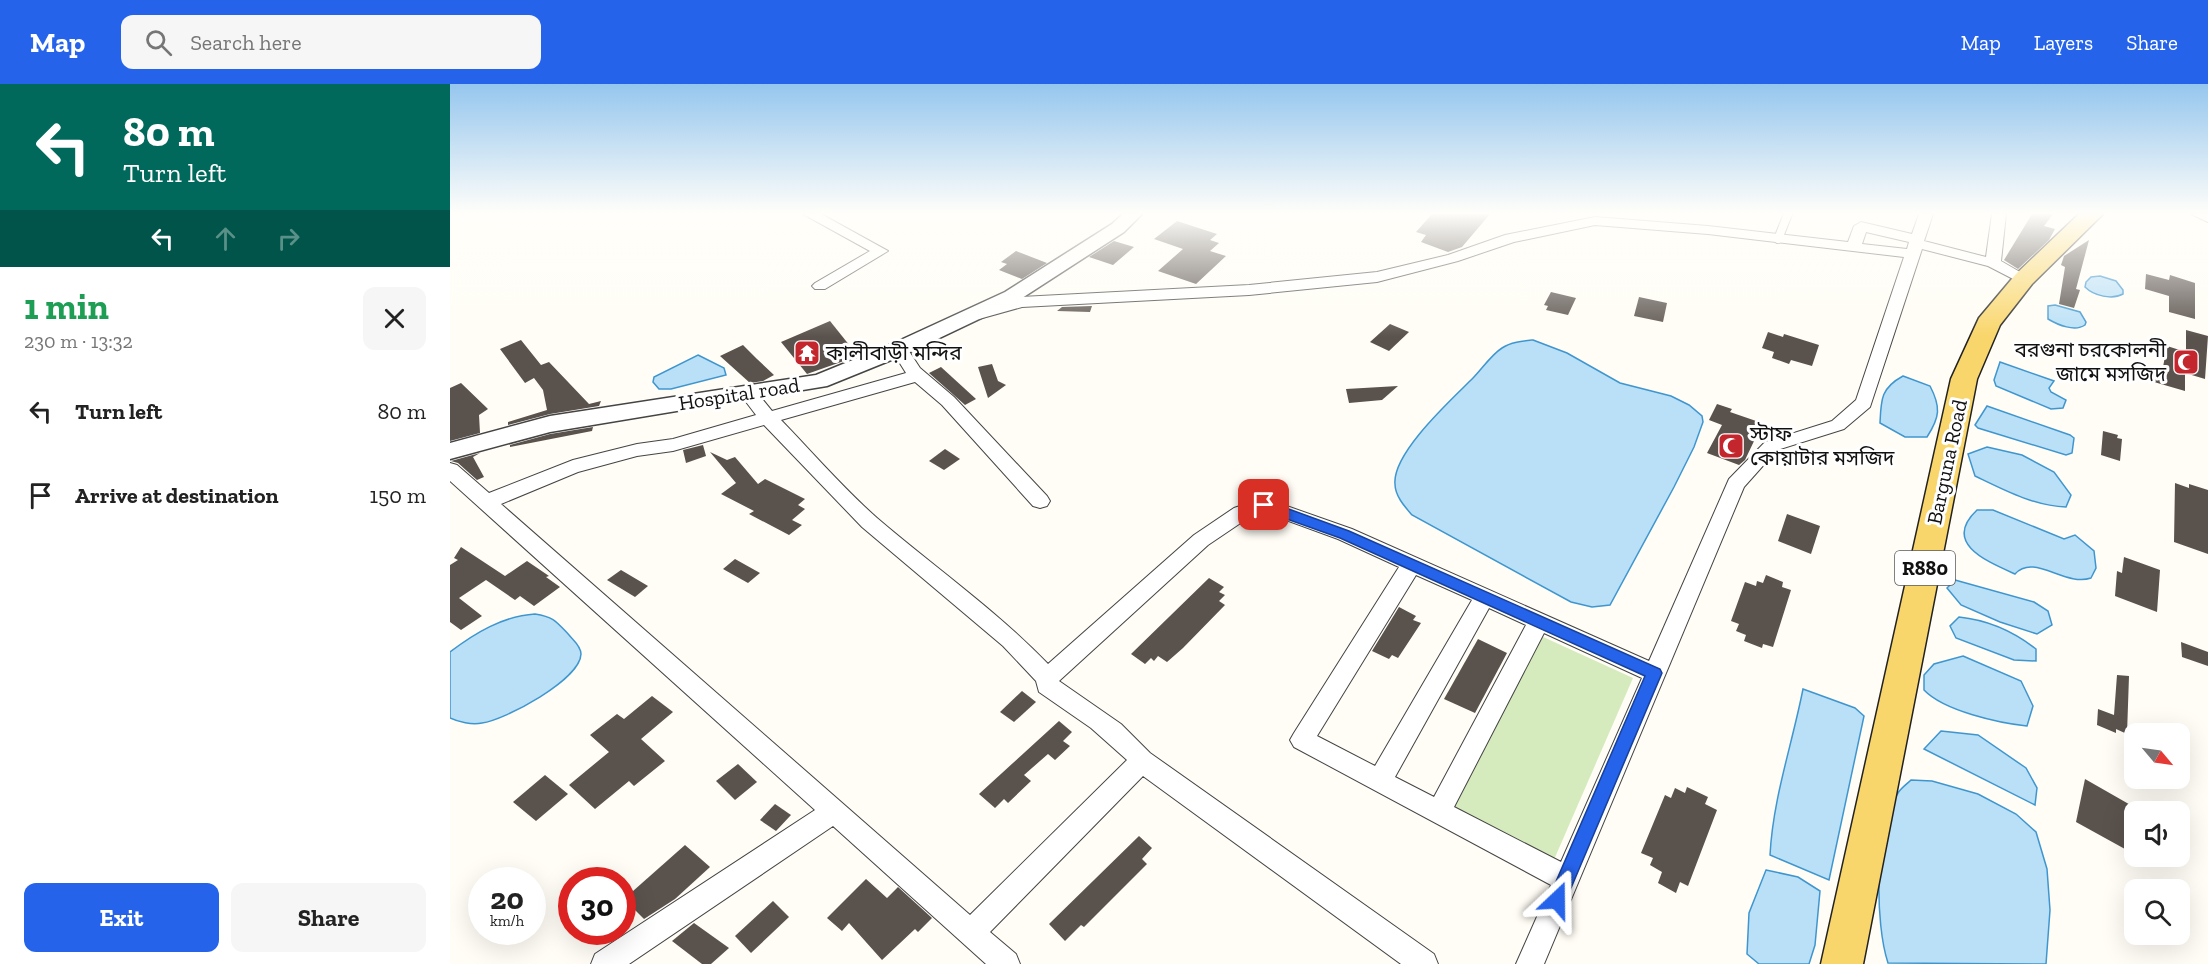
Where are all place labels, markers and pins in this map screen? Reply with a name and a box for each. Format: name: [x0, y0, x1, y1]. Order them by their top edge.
place label: বরগুনা চরকোলনী জামে মসজিদ: [2014, 337, 2166, 386]
temple icon: কালীবাড়ী মন্দির: [792, 338, 822, 368]
place label: কালীবাড়ী মন্দির: [825, 340, 962, 365]
mosque icon: বরগুনা চরকোলনী জামে মসজিদ: [2171, 347, 2201, 377]
place label: স্টাফ কোয়াটার মসজিদ: [1749, 421, 1895, 470]
mosque icon: স্টাফ কোয়াটার মসজিদ: [1716, 431, 1746, 461]
pin: [1238, 479, 1289, 530]

